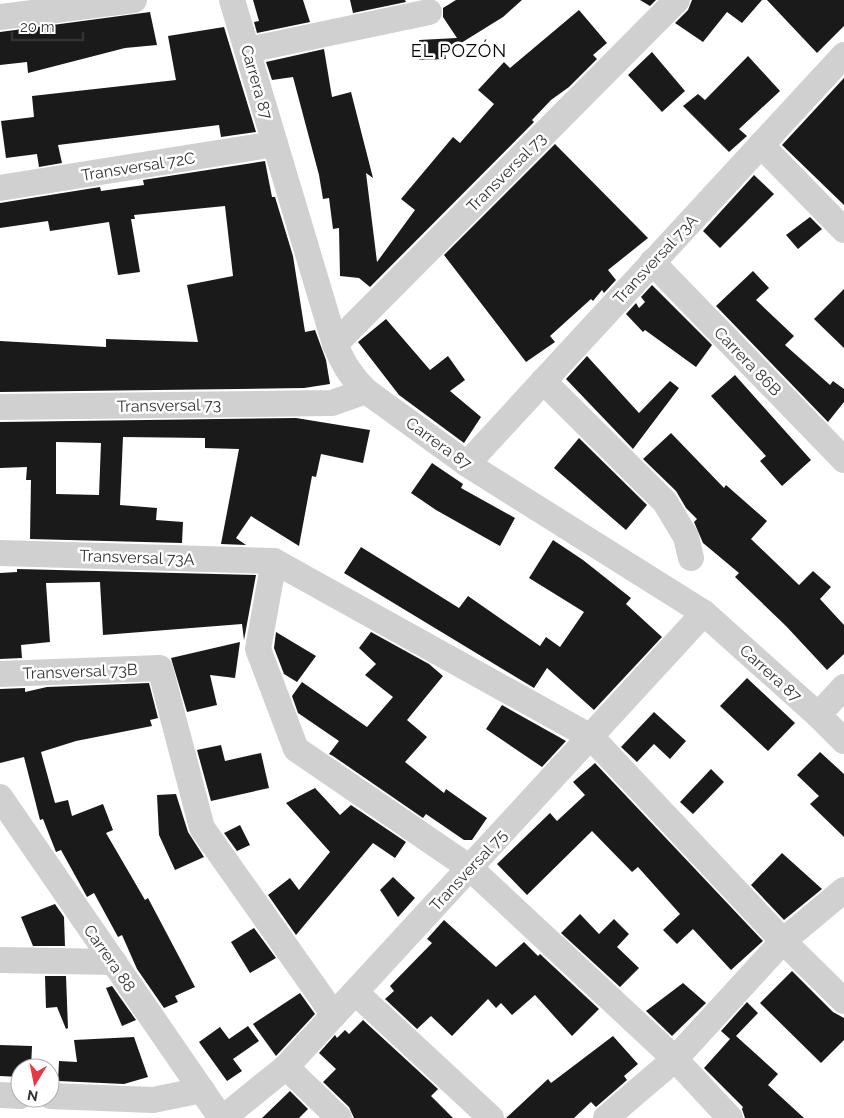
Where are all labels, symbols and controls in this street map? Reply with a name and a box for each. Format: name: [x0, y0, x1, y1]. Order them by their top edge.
scale bar: [12, 10, 84, 42]
text: 20 m: [20, 18, 55, 36]
district label: EL POZÓN: [411, 39, 507, 61]
street label: Carrera 87: [237, 43, 276, 122]
street label: Transversal 73: [463, 129, 550, 216]
street label: Transversal 72C: [80, 148, 196, 185]
street label: Transversal 73A: [609, 211, 702, 308]
street label: Carrera 86B: [710, 323, 785, 400]
street label: Transversal 73: [117, 395, 221, 416]
street label: Carrera 87: [402, 413, 476, 474]
street label: Transversal 73A: [79, 546, 195, 569]
street label: Carrera 87: [736, 641, 806, 706]
street label: Transversal 73B: [22, 660, 138, 683]
street label: Transversal 75: [426, 826, 511, 915]
street label: Carrera 88: [80, 921, 140, 995]
north arrow: [10, 1058, 60, 1108]
text: N: [26, 1087, 39, 1105]

